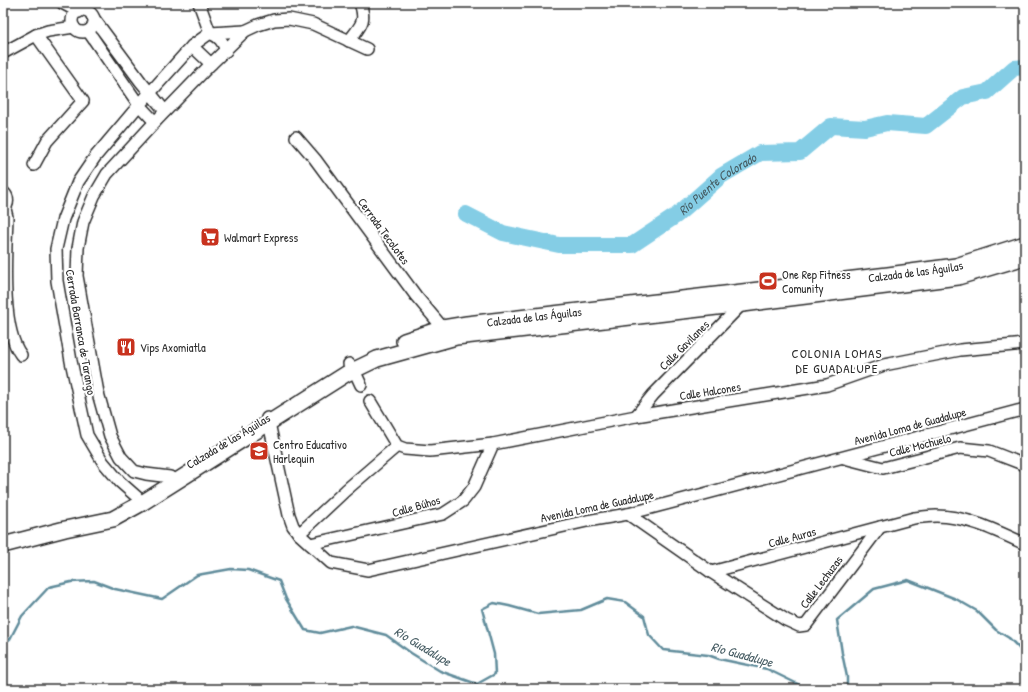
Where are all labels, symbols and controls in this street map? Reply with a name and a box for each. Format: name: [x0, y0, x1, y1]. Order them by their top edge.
water label: Río Puente Colorado: [674, 147, 761, 219]
street label: Cerrada Tecolotes: [354, 194, 414, 268]
supermarket icon: Walmart Express: [199, 226, 221, 248]
place label: Walmart Express: [224, 229, 298, 246]
street label: Calzada de las Águilas: [867, 256, 965, 286]
place label: One Rep Fitness Comunity: [782, 266, 851, 297]
street label: Cerrada Barranca de Tarango: [62, 268, 100, 396]
sports icon: One Rep Fitness Comunity: [757, 270, 779, 292]
street label: Calzada de las Águilas: [486, 302, 583, 330]
street label: Calle Gavilanes: [655, 316, 713, 374]
restaurant icon: Vips Axomiatla: [115, 336, 137, 358]
place label: Vips Axomiatla: [140, 339, 206, 356]
district label: COLONIA LOMAS DE GUADALUPE: [792, 344, 882, 377]
street label: Calle Halcones: [678, 378, 742, 404]
street label: Avenida Loma de Guadalupe: [852, 403, 968, 449]
street label: Calzada de las Águilas: [183, 409, 273, 473]
street label: Calle Mochuelo: [887, 429, 953, 461]
place label: Centro Educativo Harlequin: [273, 436, 347, 467]
school or university icon: Centro Educativo Harlequin: [248, 440, 270, 462]
street label: Avenida Loma de Guadalupe: [539, 486, 655, 526]
street label: Calle Búhos: [390, 491, 442, 521]
street label: Calle Auras: [766, 522, 818, 551]
street label: Calle Lechuzas: [795, 552, 847, 612]
water label: Río Guadalupe: [391, 622, 455, 671]
water label: Río Guadalupe: [709, 637, 776, 672]

